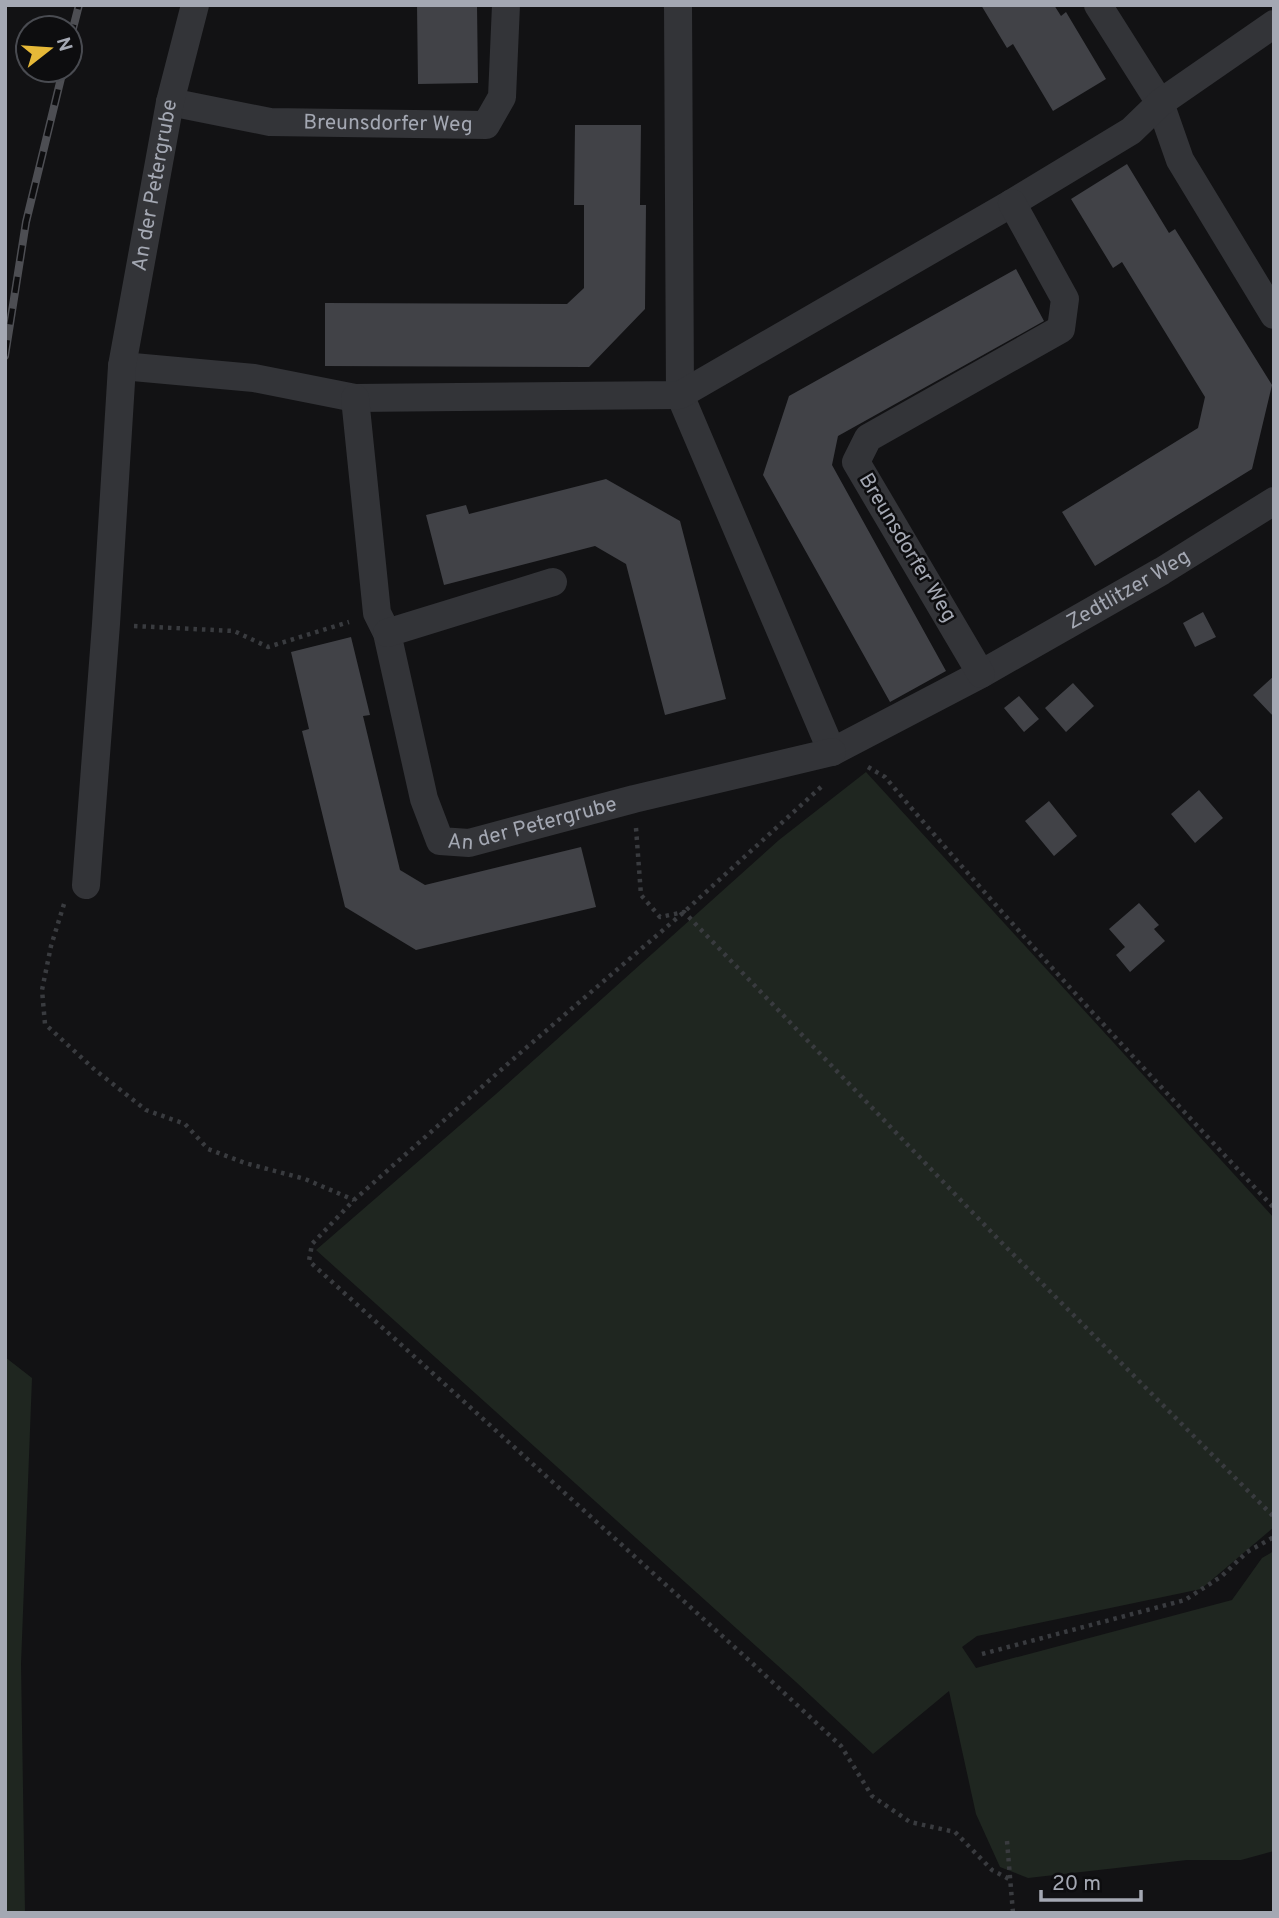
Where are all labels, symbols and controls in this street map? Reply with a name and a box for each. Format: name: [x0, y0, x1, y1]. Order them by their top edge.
north arrow: [14, 14, 84, 84]
text: N: [50, 35, 77, 55]
street label: An der Petergrube: [126, 97, 184, 273]
street label: Breunsdorfer Weg: [303, 109, 473, 138]
street label: Breunsdorfer Weg: [852, 468, 962, 628]
street label: Zedtlitzer Weg: [1062, 543, 1195, 636]
street label: An der Petergrube: [447, 791, 620, 857]
scale bar: [1041, 1858, 1141, 1902]
text: 20 m: [1052, 1871, 1101, 1898]

